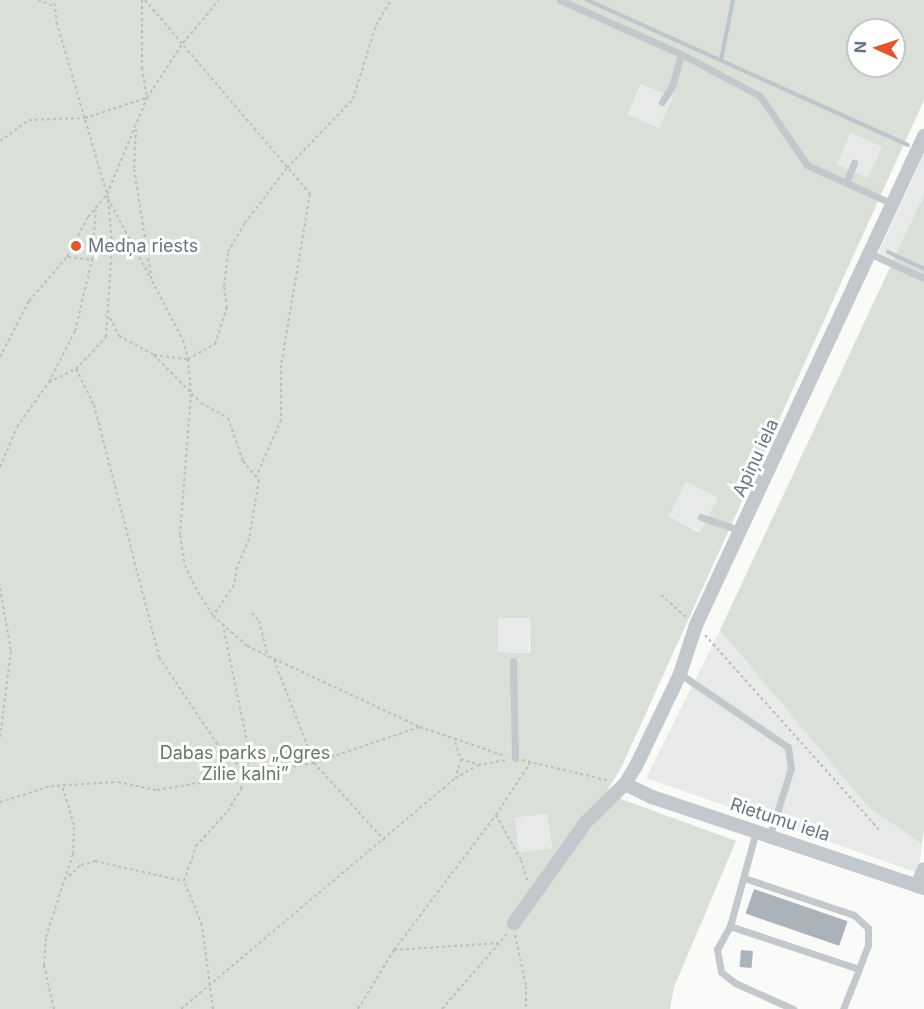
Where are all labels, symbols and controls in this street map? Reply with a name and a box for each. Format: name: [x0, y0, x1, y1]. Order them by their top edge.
north arrow: [846, 18, 906, 78]
text: N: [850, 41, 870, 54]
place label: Medņa riests: [88, 235, 198, 257]
marker: Medņa riests: [69, 239, 83, 253]
street label: Apiņu iela: [729, 416, 783, 500]
park label: Dabas parks „Ogres Zilie kalni”: [160, 743, 330, 786]
street label: Rietumu iela: [727, 794, 833, 846]

